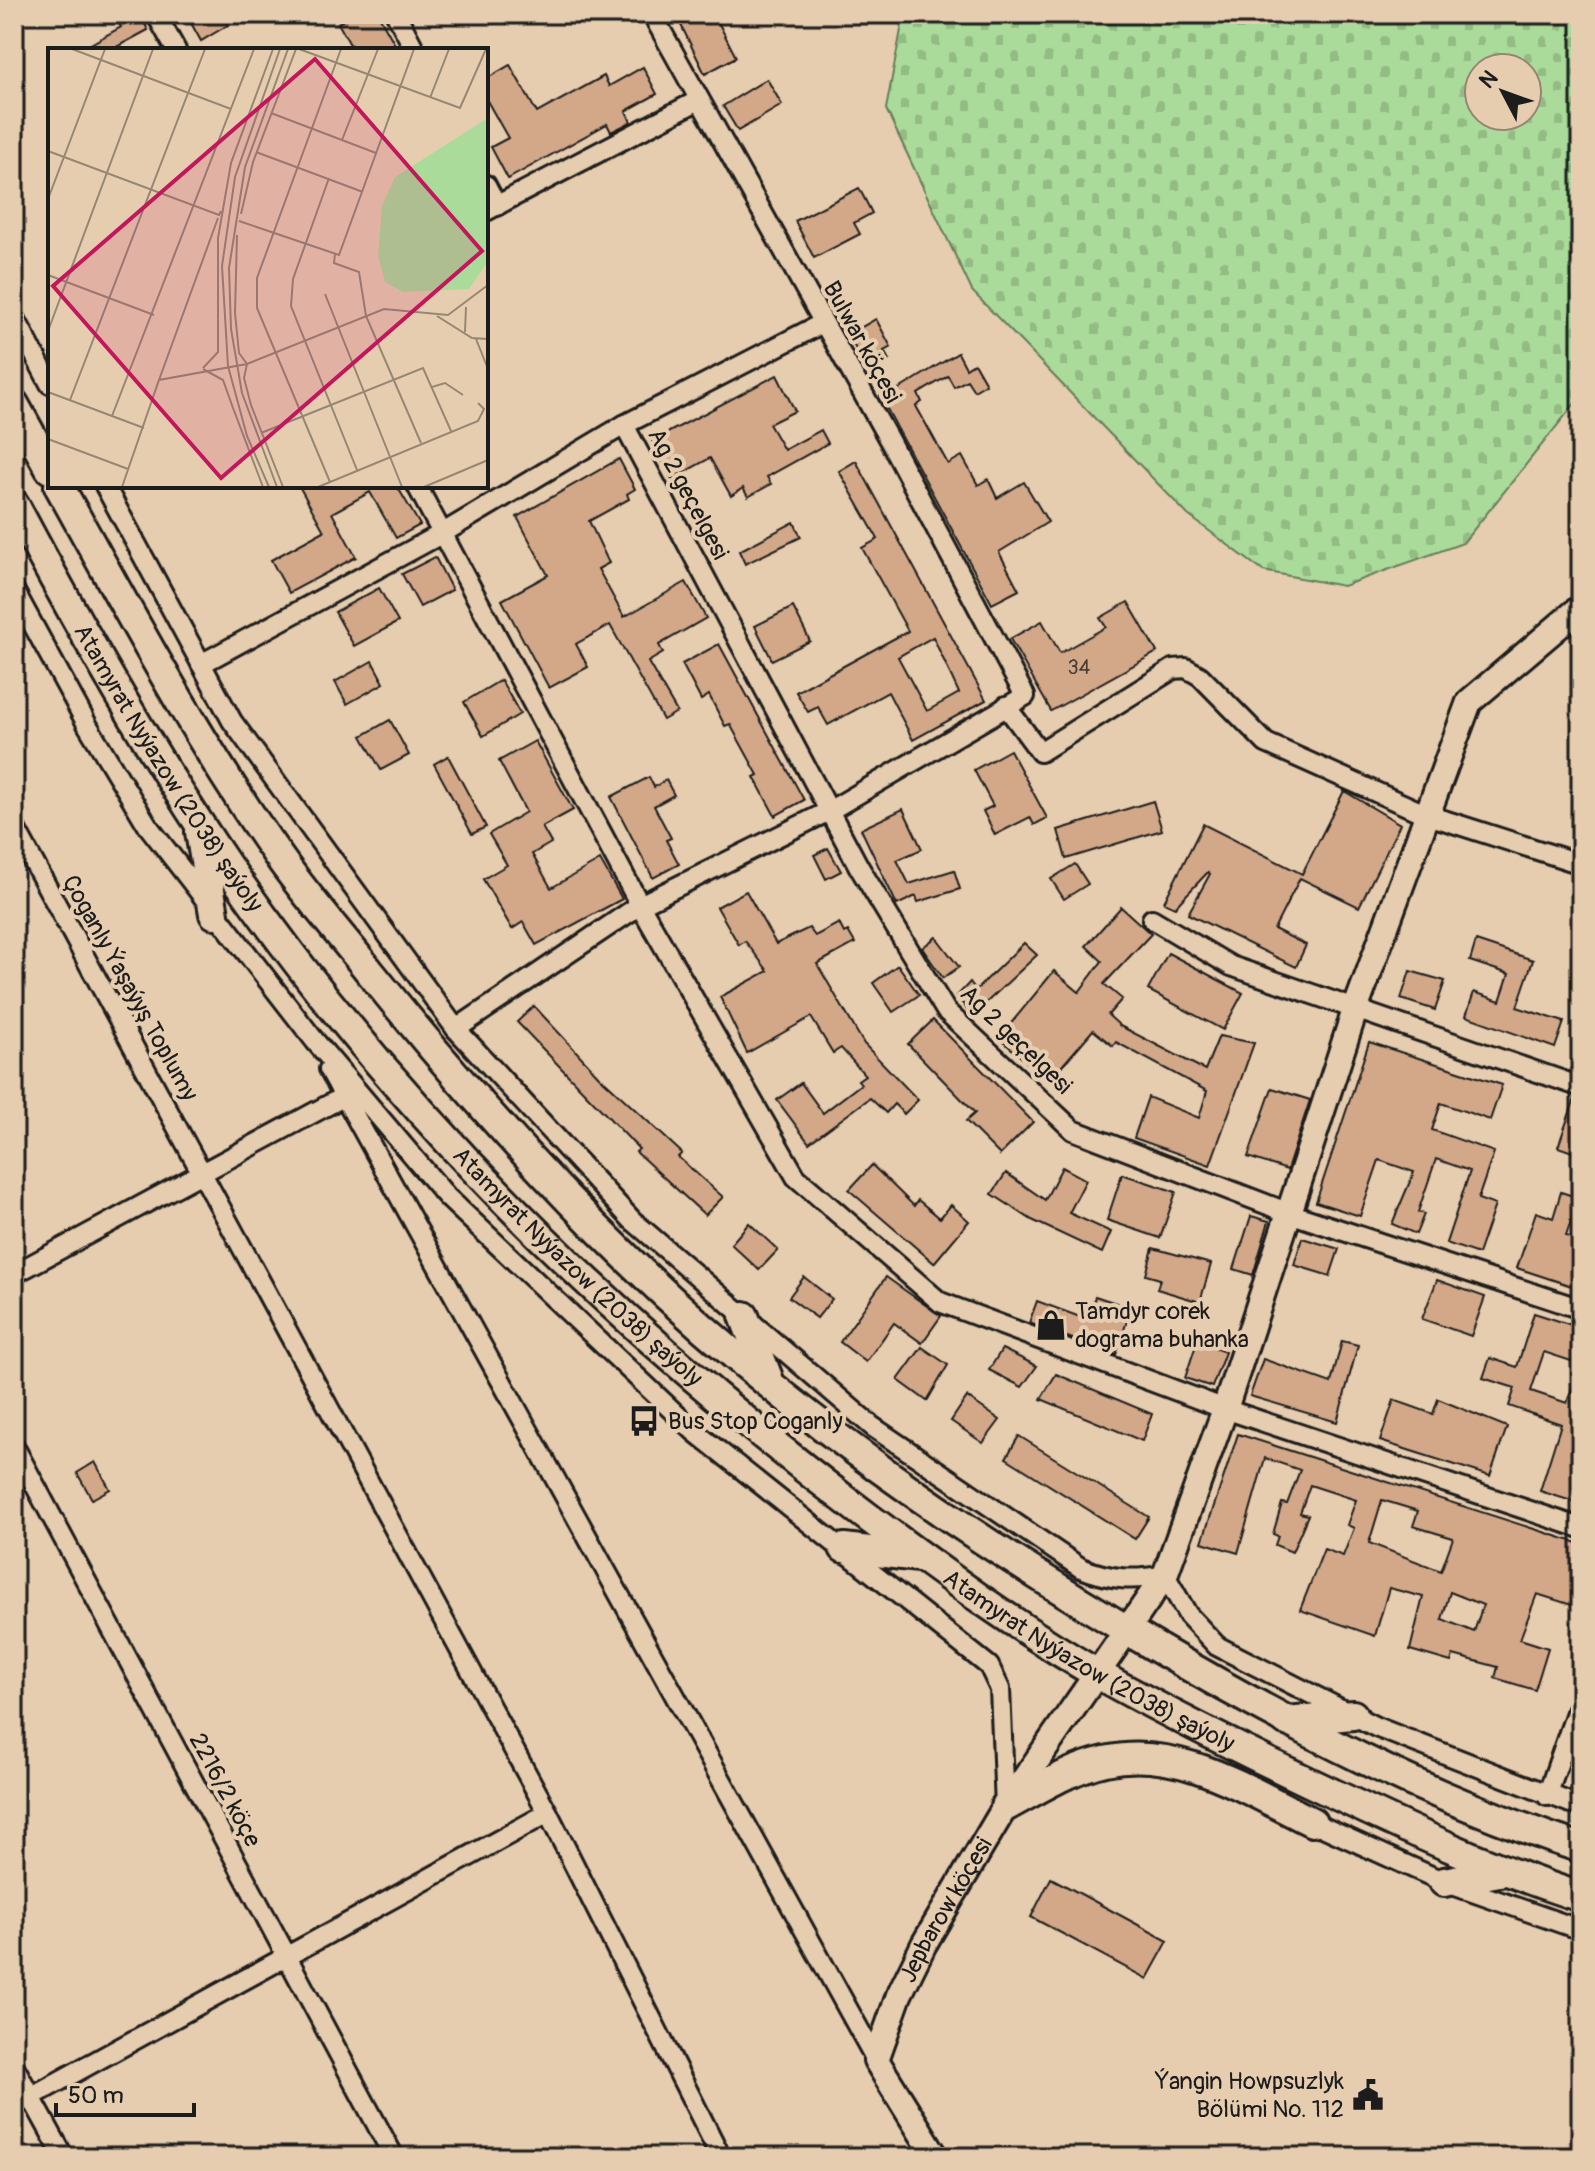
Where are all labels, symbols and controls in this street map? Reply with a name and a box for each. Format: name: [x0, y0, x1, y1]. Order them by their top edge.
inset map: [48, 48, 488, 488]
north arrow: [1463, 52, 1543, 132]
text: N: [1473, 65, 1504, 94]
street label: Bulwar köçesi: [817, 276, 907, 408]
street label: Ag 2 geçelgesi: [641, 424, 735, 564]
street label: Atamyrat Nyýazow (2038) şaýoly: [68, 619, 269, 918]
house number: 34: [1068, 655, 1091, 680]
street label: Çoganly Ýaşaýyş Toplumy: [56, 870, 204, 1106]
street label: Ag 2 geçelgesi: [954, 979, 1078, 1101]
street label: Atamyrat Nyýazow (2038) şaýoly: [447, 1141, 708, 1393]
place label: Tamdyr corek dograma buhanka: [1075, 1297, 1249, 1354]
shop icon: Tamdyr corek dograma buhanka: [1034, 1308, 1068, 1342]
bus stop icon: Bus Stop Coganly: [627, 1404, 661, 1438]
place label: Bus Stop Coganly: [668, 1407, 843, 1436]
street label: Atamyrat Nyýazow (2038) şaýoly: [938, 1563, 1240, 1758]
street label: 2216/2 köçe: [183, 1728, 267, 1852]
street label: Jepbarow köçesi: [893, 1832, 998, 1987]
scale bar: [56, 2067, 194, 2117]
place label: Ýangin Howpsuzlyk Bölümi No. 112: [1154, 2067, 1344, 2124]
public building icon: Ýangin Howpsuzlyk Bölümi No. 112: [1351, 2078, 1385, 2112]
text: 50 m: [68, 2081, 124, 2110]

